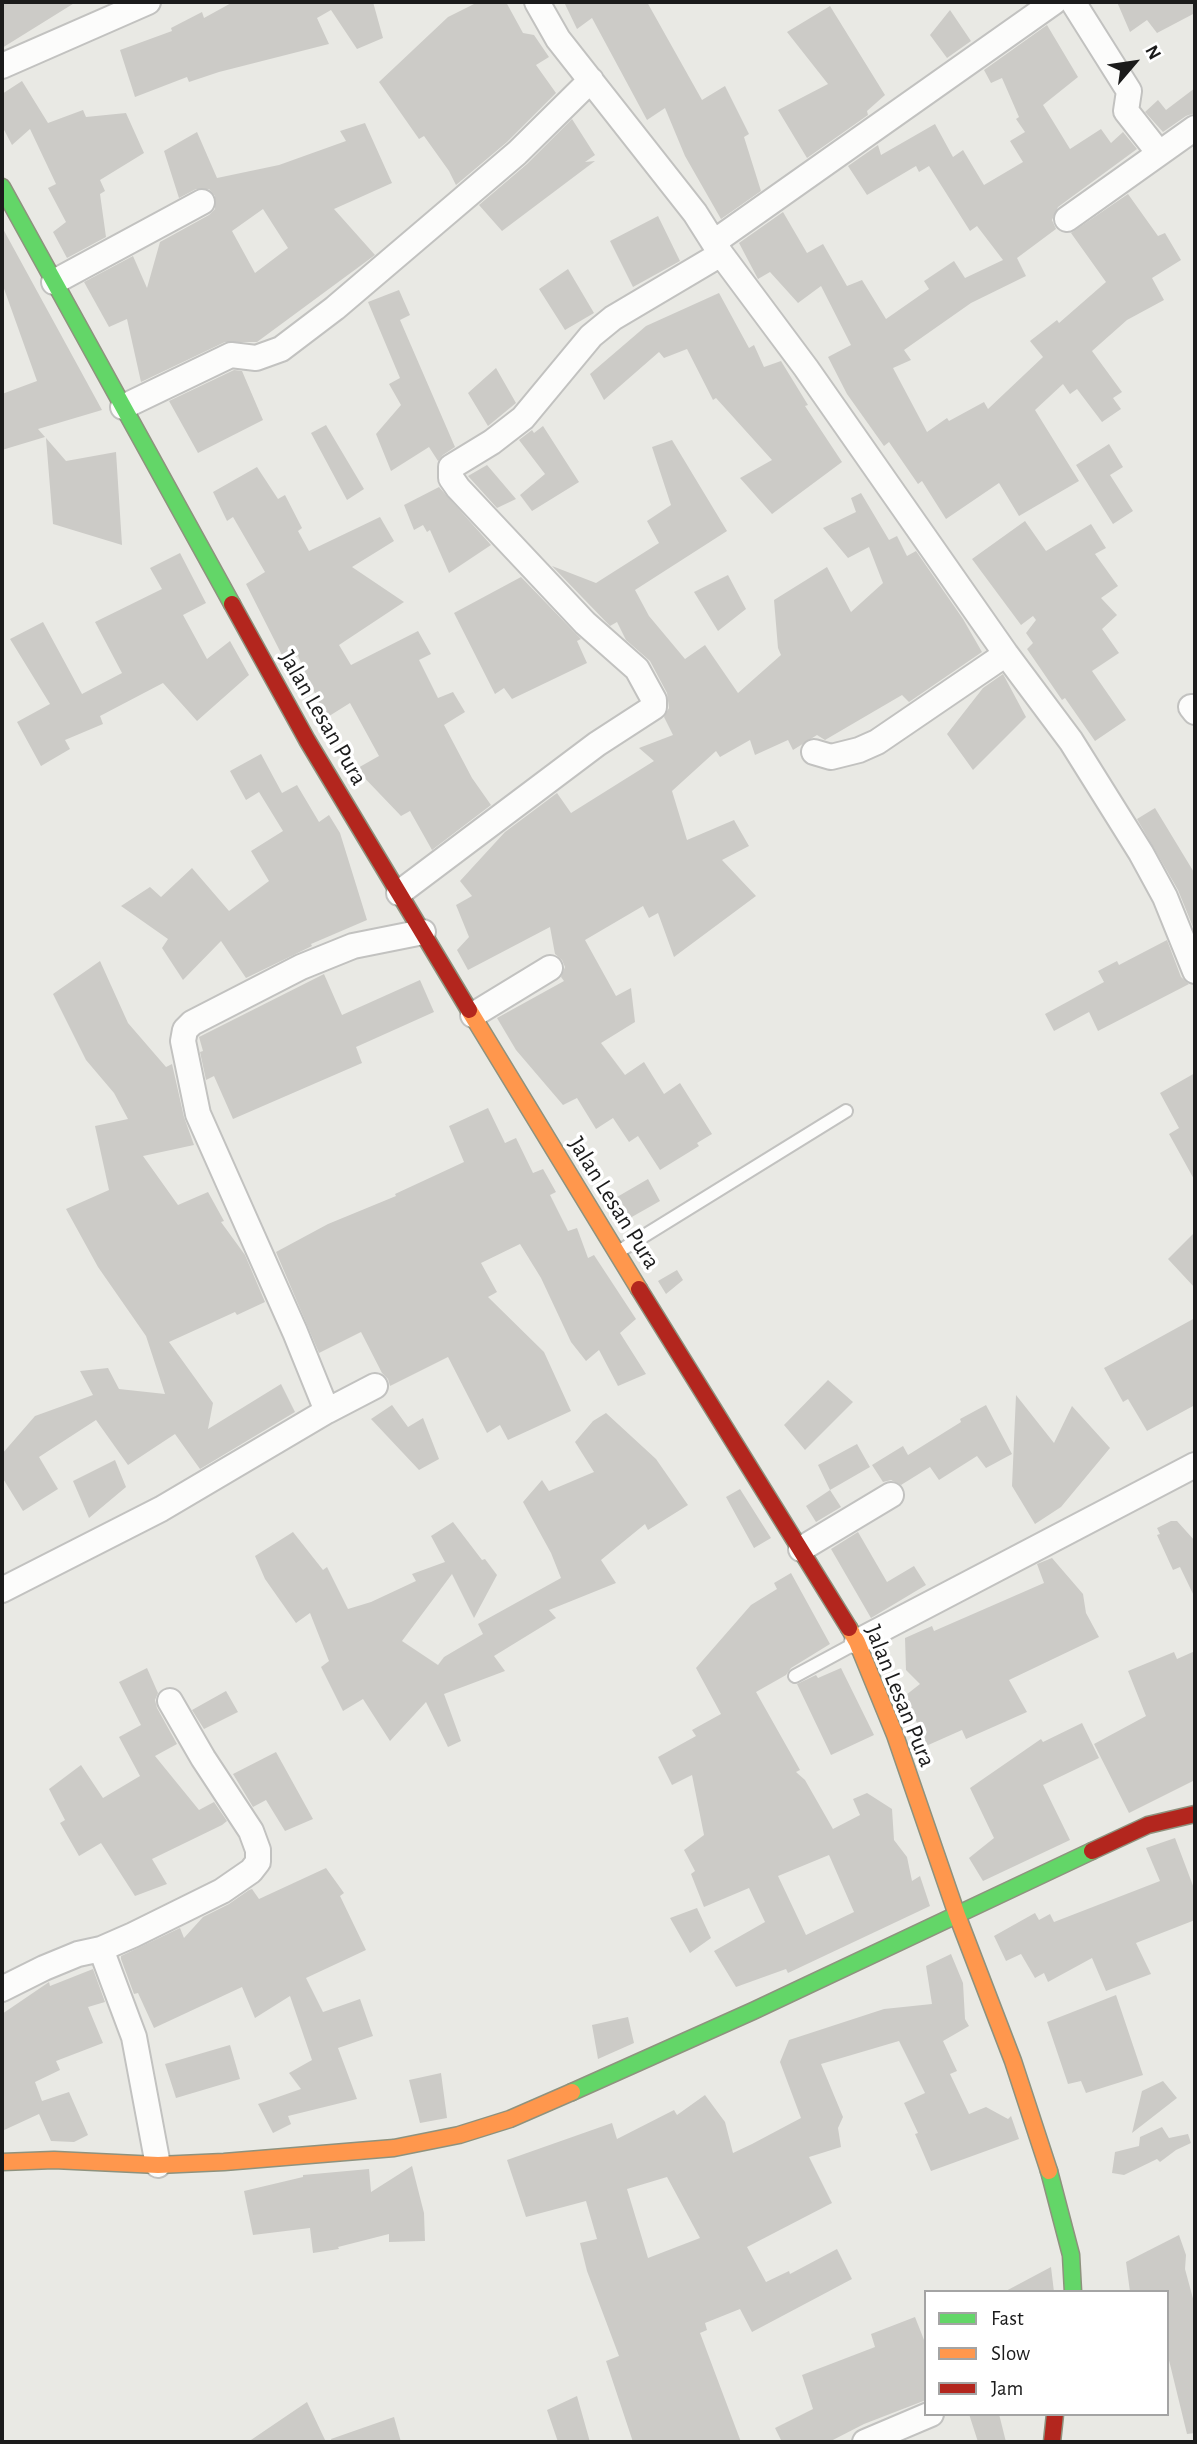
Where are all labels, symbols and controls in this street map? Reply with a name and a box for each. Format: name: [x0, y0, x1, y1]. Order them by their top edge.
north arrow: [1099, 28, 1169, 98]
text: N: [1141, 42, 1164, 63]
street label: Jalan Lesan Pura: [273, 646, 373, 790]
street label: Jalan Lesan Pura: [562, 1131, 666, 1275]
street label: Jalan Lesan Pura: [858, 1621, 942, 1771]
legend: [924, 2290, 1169, 2416]
text: Fast: [991, 2308, 1024, 2329]
text: Slow: [991, 2343, 1030, 2364]
text: Jam: [991, 2378, 1023, 2399]

